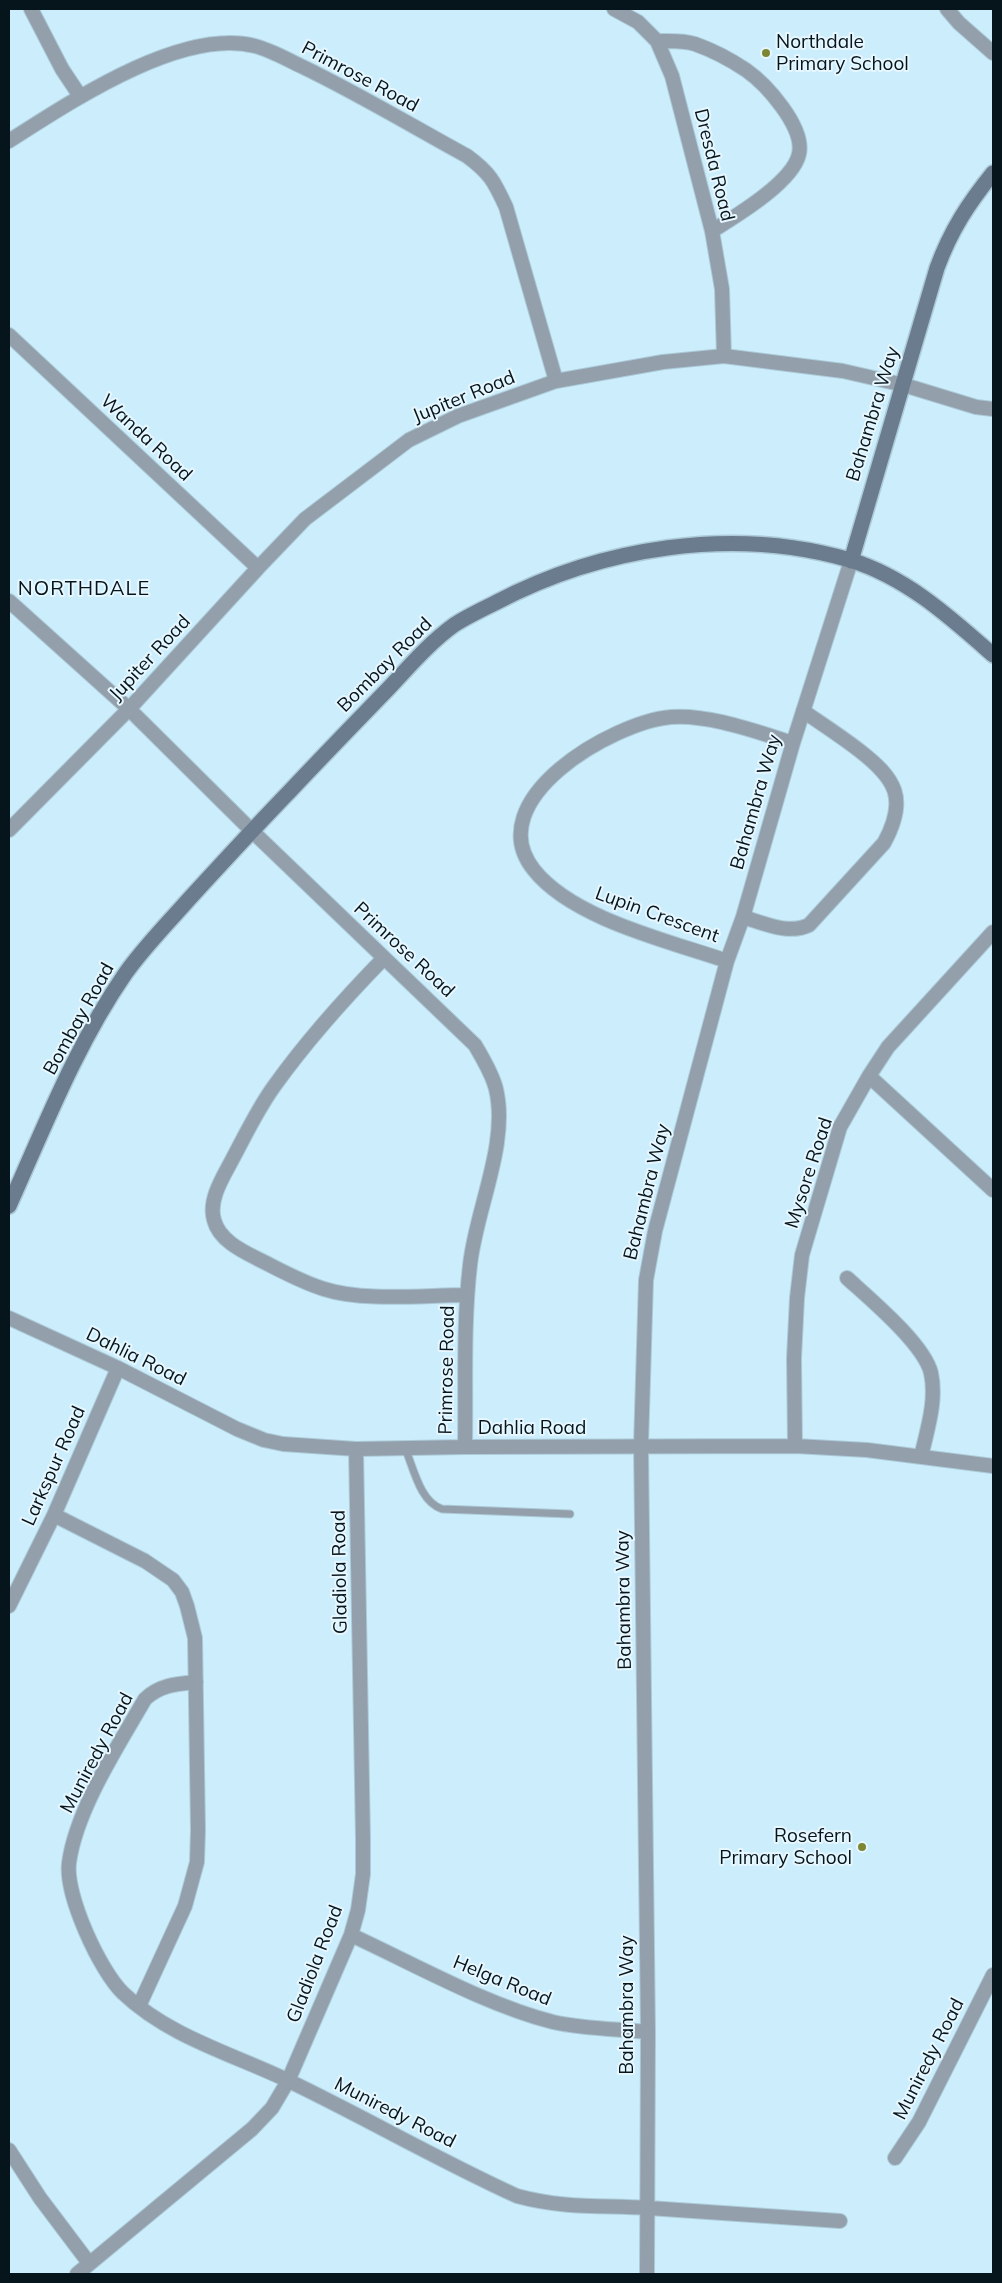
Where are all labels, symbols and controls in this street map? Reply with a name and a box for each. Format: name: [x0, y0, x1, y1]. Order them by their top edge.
place label: Northdale Primary School: [776, 31, 909, 75]
street label: Primrose Road: [298, 37, 422, 117]
marker: Northdale Primary School: [760, 47, 772, 59]
street label: Dresda Road: [689, 106, 739, 224]
street label: Bahambra Way: [842, 344, 904, 484]
street label: Jupiter Road: [409, 366, 519, 428]
street label: Wanda Road: [95, 390, 197, 486]
district label: NORTHDALE: [17, 577, 151, 601]
street label: Jupiter Road: [105, 611, 195, 705]
street label: Bombay Road: [333, 613, 437, 717]
street label: Bahambra Way: [726, 732, 786, 872]
street label: Lupin Crescent: [592, 882, 722, 948]
street label: Primrose Road: [349, 898, 459, 1002]
street label: Bombay Road: [39, 959, 119, 1079]
street label: Mysore Road: [780, 1115, 838, 1231]
street label: Bahambra Way: [619, 1122, 675, 1262]
street label: Primrose Road: [434, 1305, 460, 1435]
street label: Dahlia Road: [82, 1323, 190, 1391]
street label: Larkspur Road: [17, 1403, 91, 1529]
street label: Dahlia Road: [478, 1417, 586, 1439]
street label: Gladiola Road: [328, 1510, 352, 1634]
street label: Bahambra Way: [611, 1530, 637, 1670]
street label: Muniredy Road: [56, 1689, 138, 1817]
place label: Rosefern Primary School: [719, 1825, 852, 1869]
marker: Rosefern Primary School: [856, 1841, 868, 1853]
street label: Gladiola Road: [282, 1902, 348, 2026]
street label: Bahambra Way: [616, 1935, 638, 2075]
street label: Helga Road: [450, 1951, 554, 2011]
street label: Muniredy Road: [889, 1995, 969, 2123]
street label: Muniredy Road: [331, 2073, 459, 2153]

